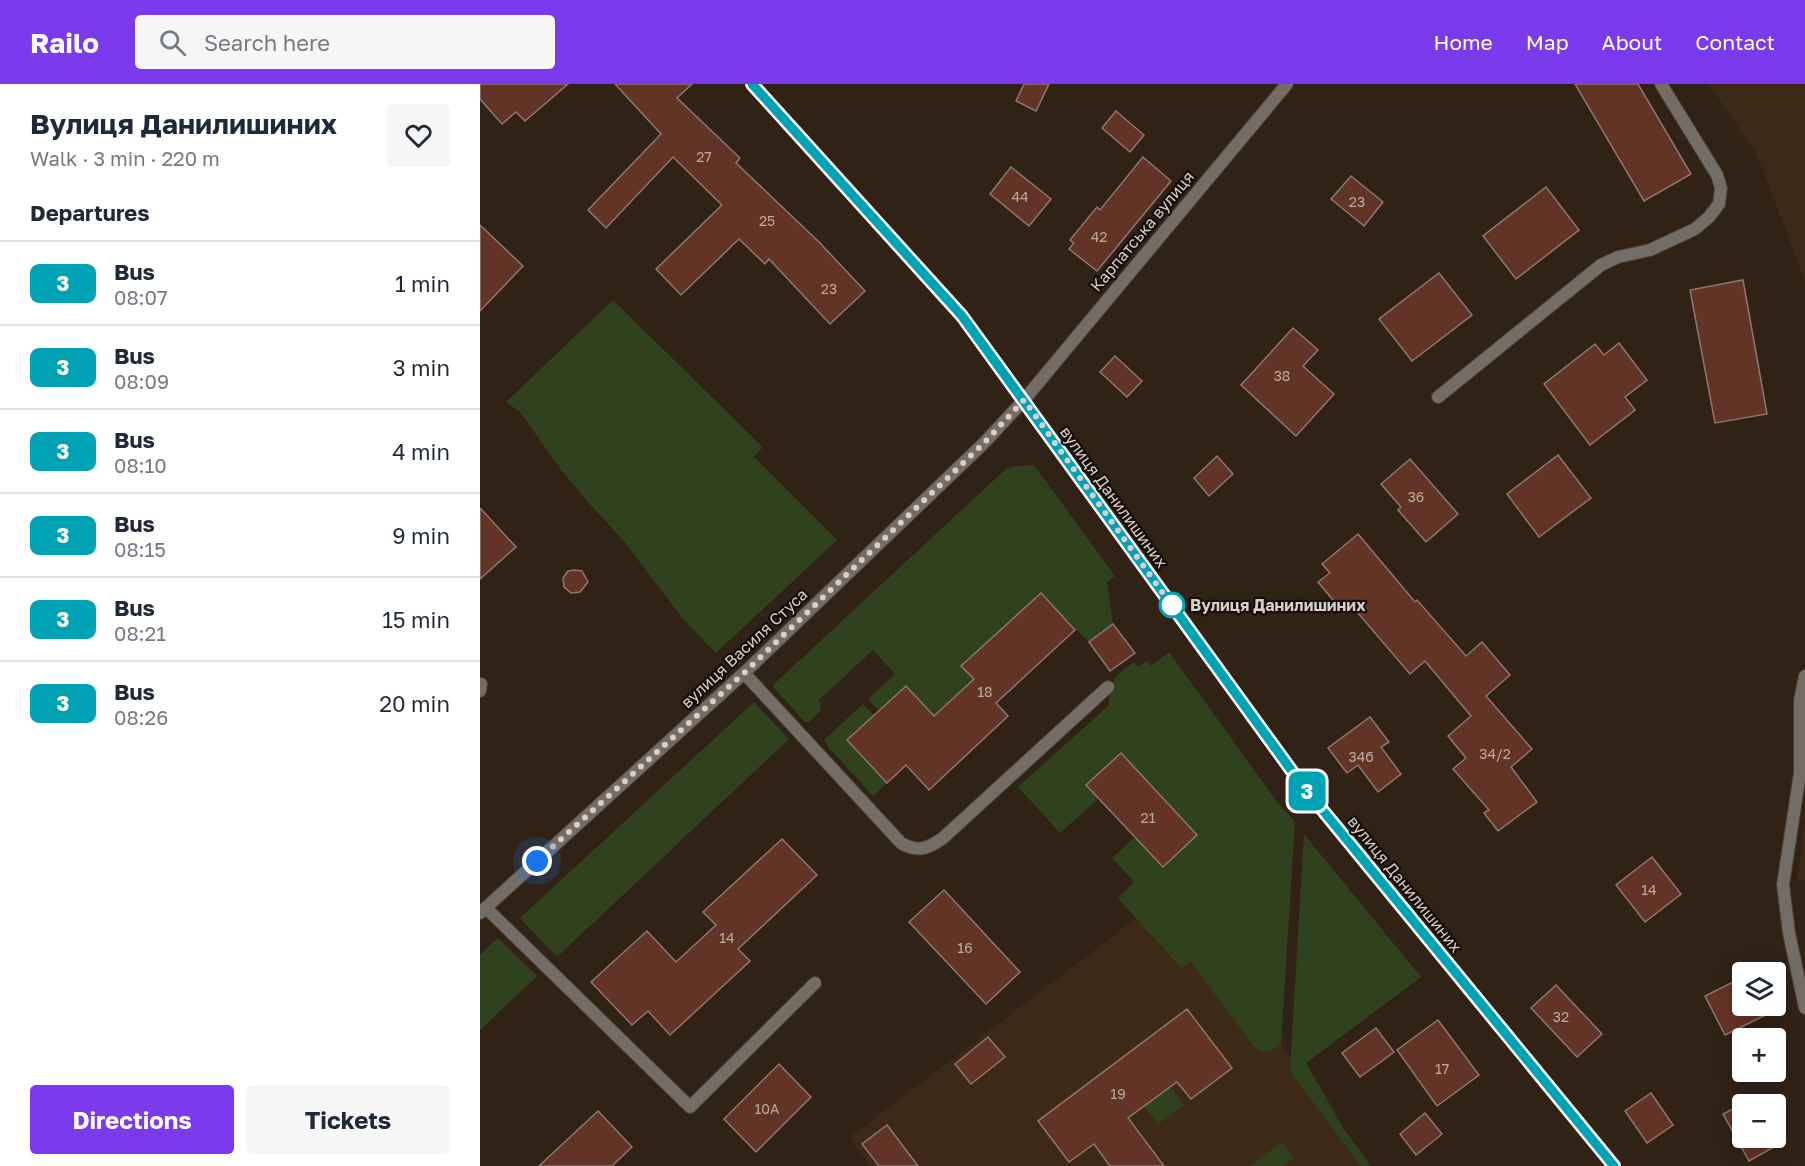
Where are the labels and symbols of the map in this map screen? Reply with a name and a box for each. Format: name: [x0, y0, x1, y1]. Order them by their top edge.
house number: 27: [696, 148, 712, 165]
street label: Карпатська вулиця: [1086, 167, 1198, 295]
house number: 44: [1011, 188, 1029, 205]
house number: 23: [1349, 193, 1365, 210]
house number: 25: [759, 212, 775, 229]
house number: 42: [1091, 228, 1107, 245]
house number: 23: [821, 280, 837, 297]
house number: 38: [1274, 367, 1290, 384]
street label: вулиця Данилишиних: [1056, 422, 1172, 572]
house number: 36: [1408, 488, 1424, 505]
street label: вулиця Василя Стуса: [677, 584, 811, 712]
marker: Вулиця Данилишиних: [1159, 592, 1185, 618]
place label: Вулиця Данилишиних: [1190, 595, 1366, 615]
house number: 18: [977, 683, 993, 700]
house number: 34/2: [1479, 745, 1511, 762]
house number: 34б: [1348, 748, 1374, 765]
line badge: 3: [1288, 772, 1326, 810]
house number: 21: [1141, 809, 1156, 826]
street label: вулиця Данилишиних: [1344, 812, 1466, 957]
your location: [522, 846, 552, 876]
house number: 14: [1641, 881, 1657, 898]
house number: 14: [719, 929, 735, 946]
house number: 16: [957, 939, 973, 956]
house number: 32: [1553, 1008, 1569, 1025]
house number: 17: [1435, 1060, 1449, 1077]
house number: 19: [1110, 1085, 1126, 1102]
house number: 10А: [755, 1100, 780, 1117]

